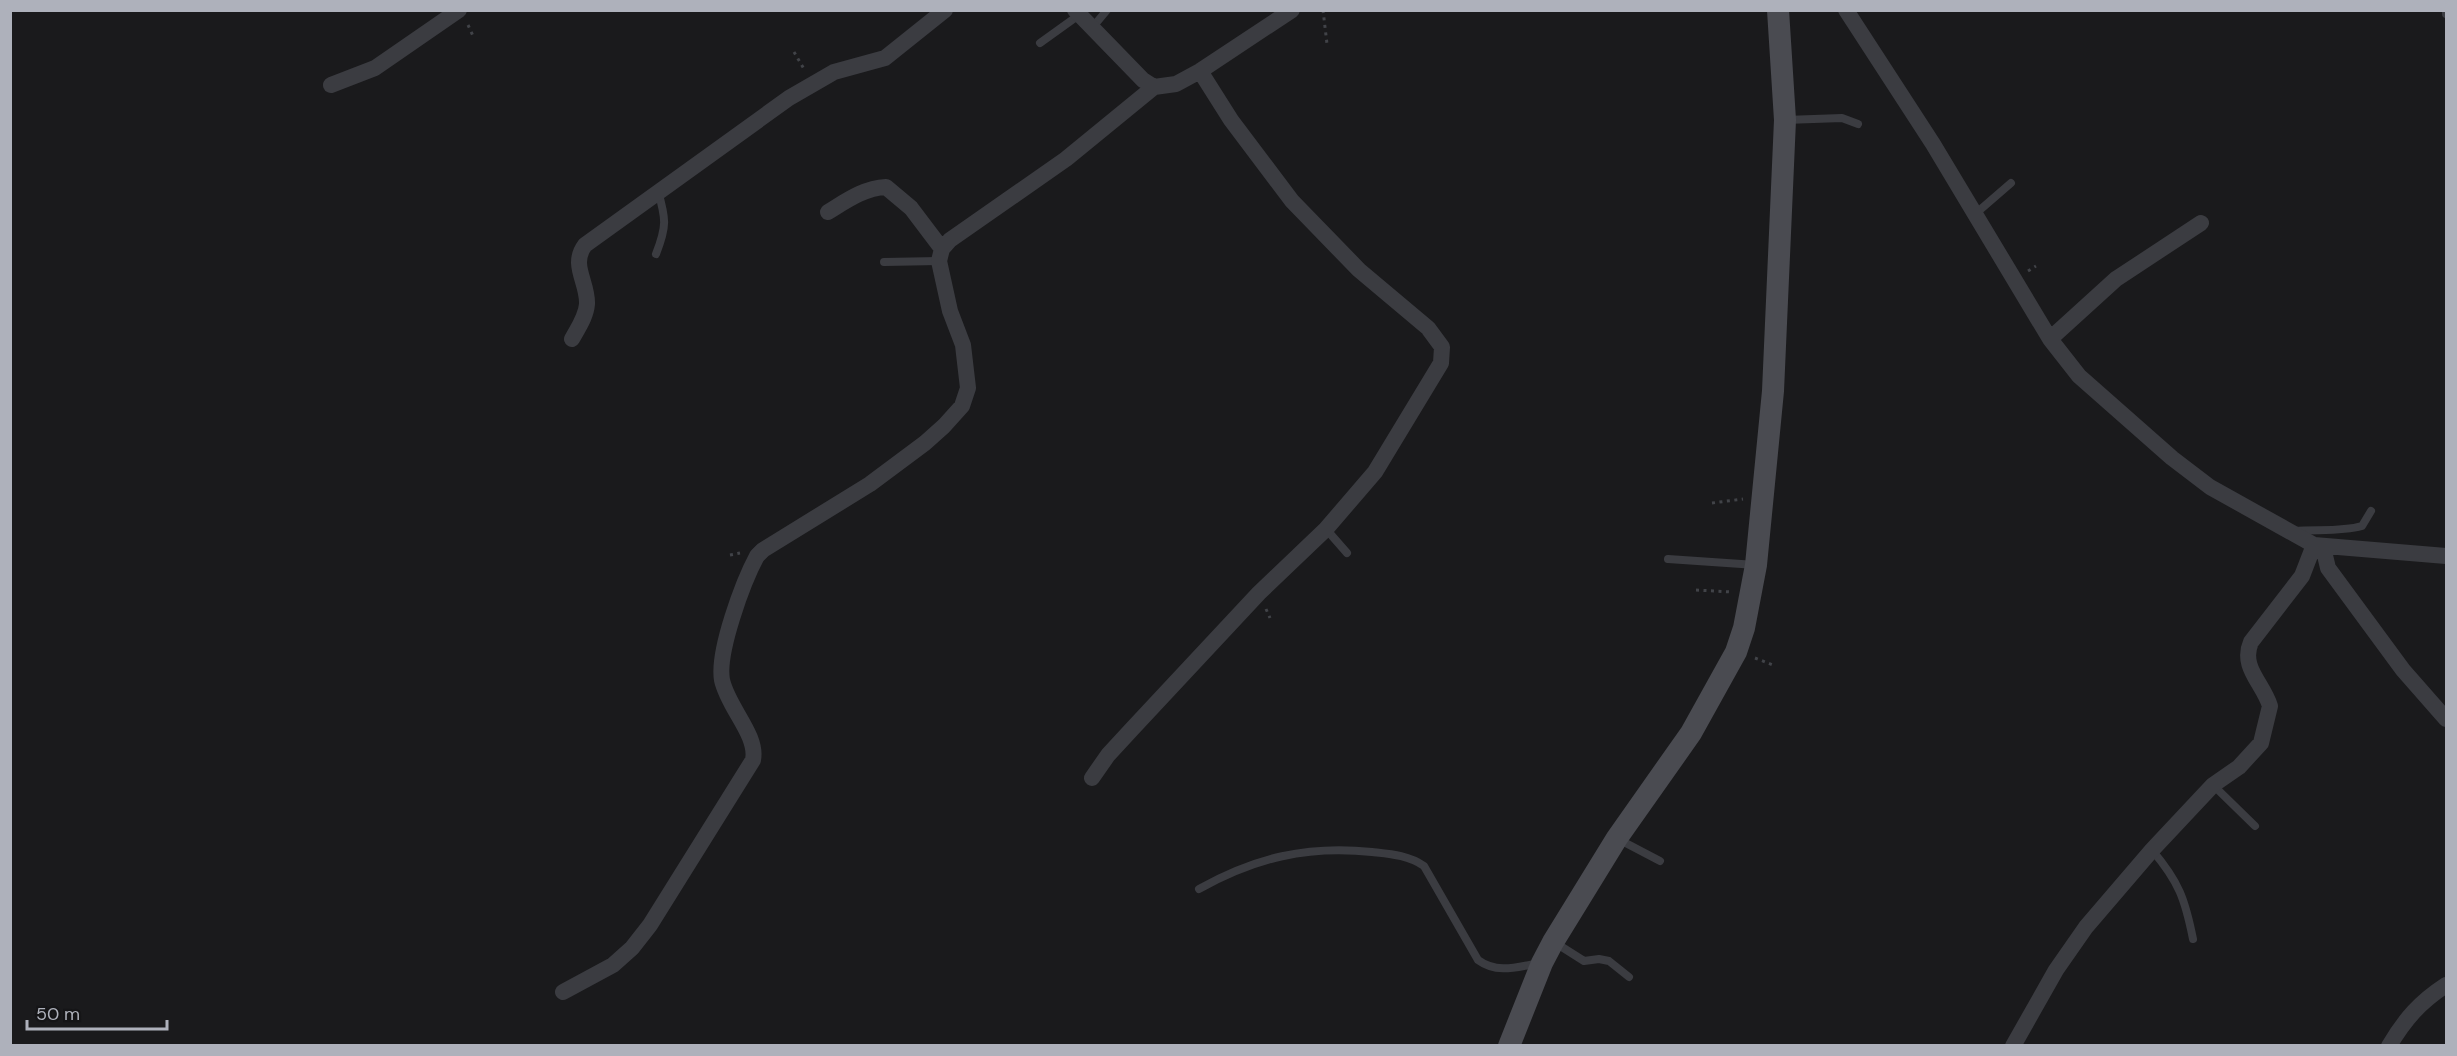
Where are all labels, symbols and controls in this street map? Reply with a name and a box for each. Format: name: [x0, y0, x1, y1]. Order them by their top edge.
scale bar: [27, 993, 166, 1031]
text: 50 m: [36, 1002, 80, 1026]

